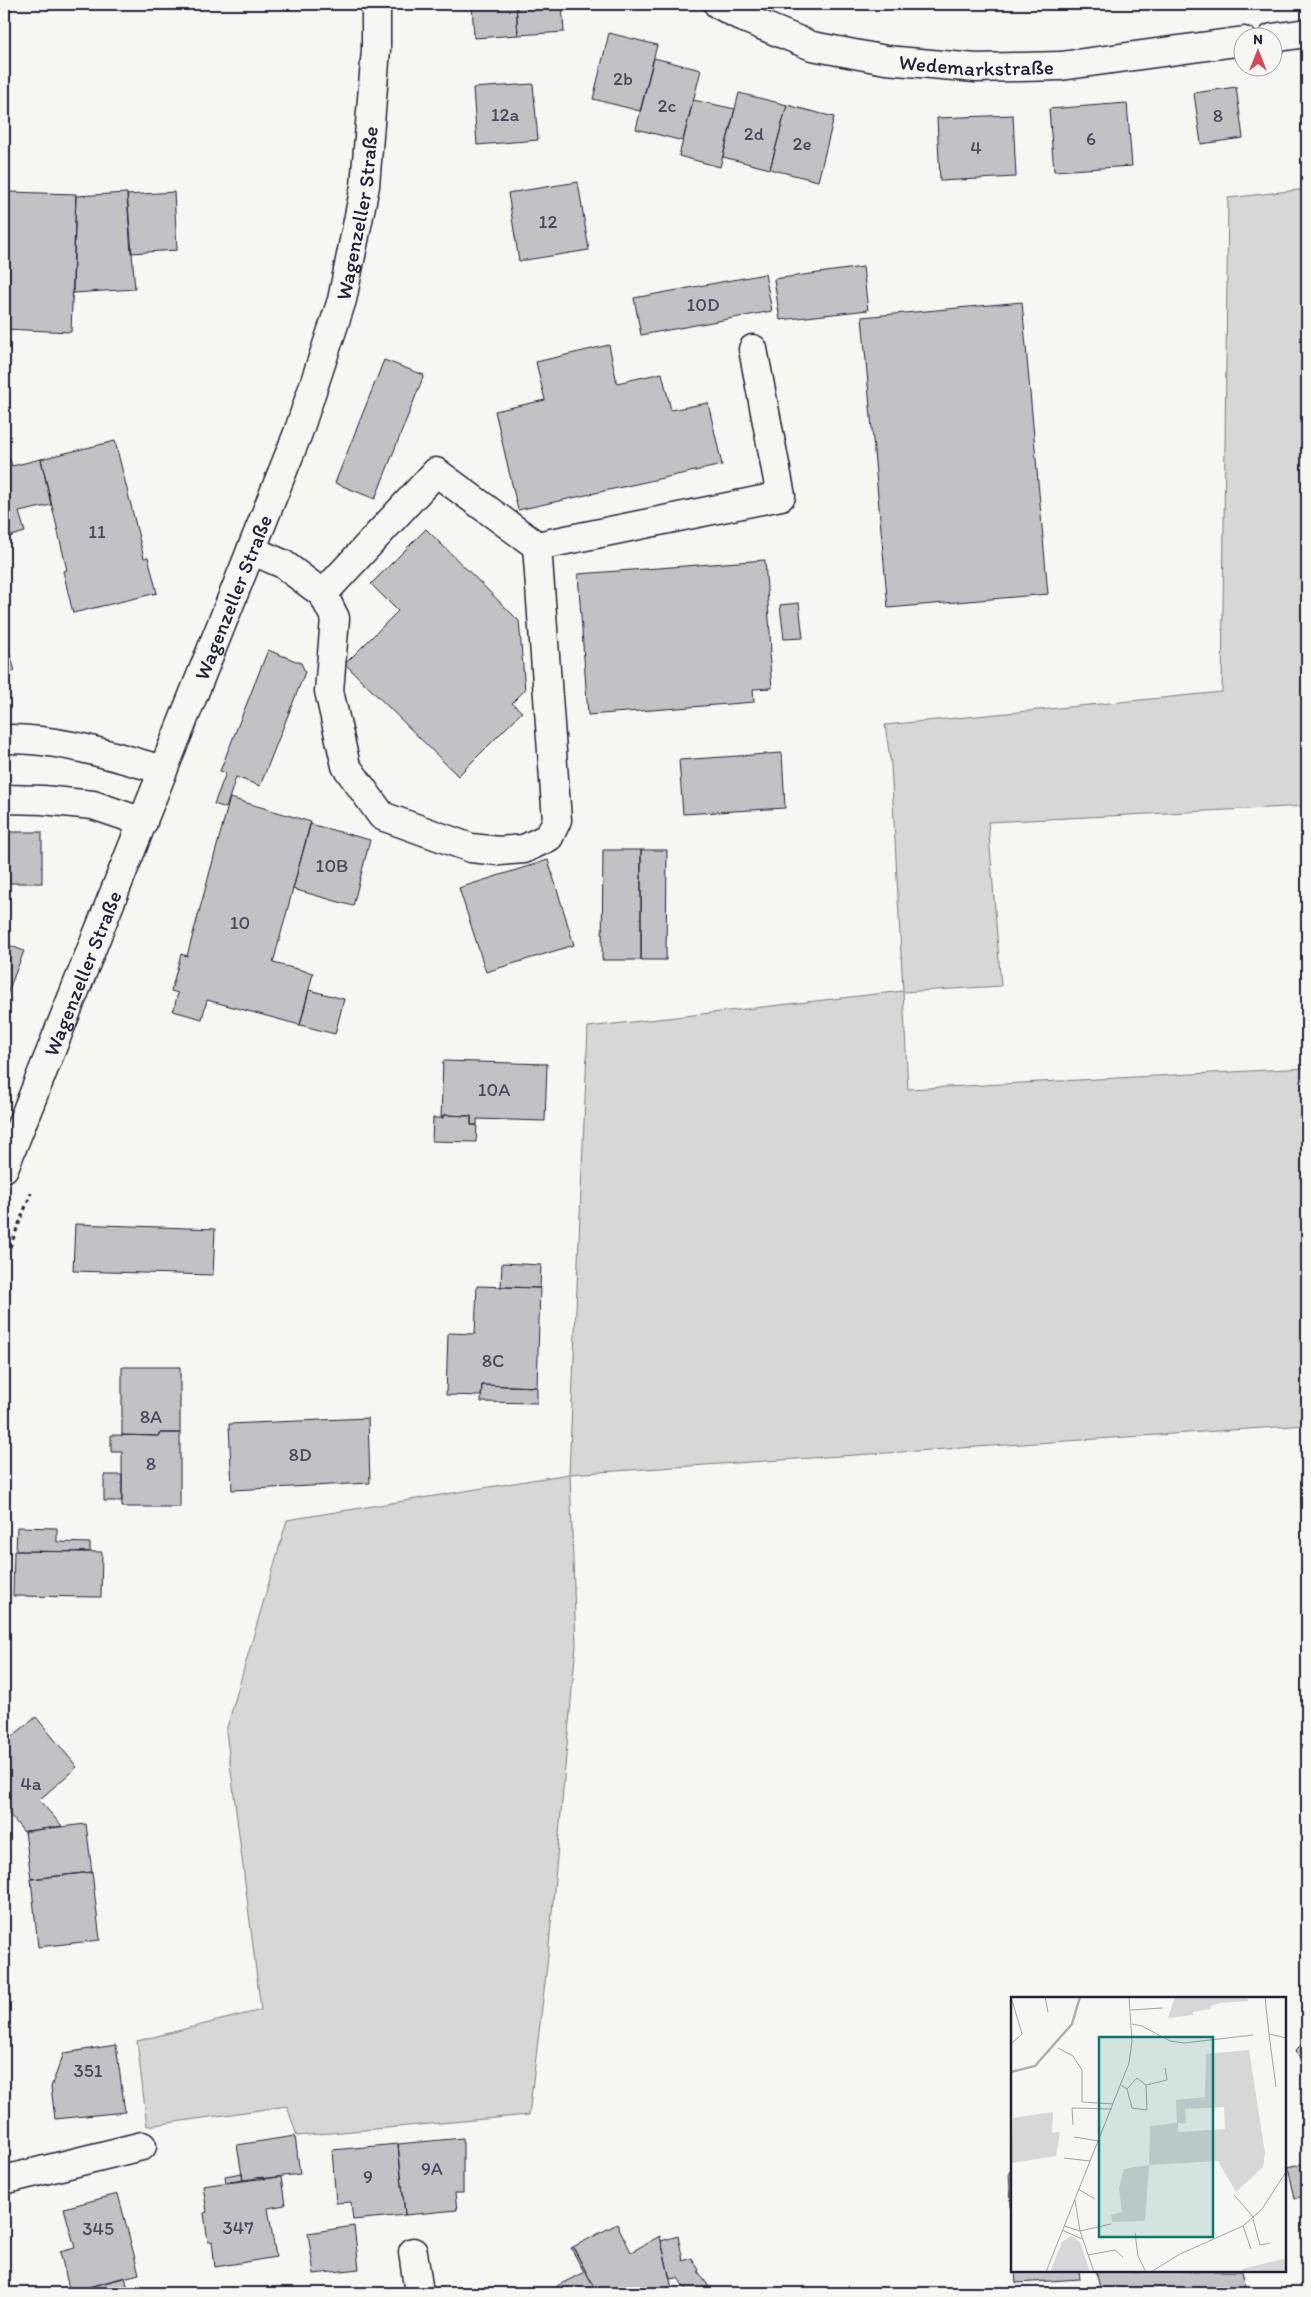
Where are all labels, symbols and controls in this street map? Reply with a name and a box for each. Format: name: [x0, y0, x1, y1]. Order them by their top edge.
north arrow: [1234, 28, 1284, 78]
text: N: [1253, 31, 1263, 48]
street label: Wedemarkstraße: [898, 49, 1054, 81]
house number: 2b: [613, 67, 633, 90]
house number: 2c: [658, 94, 677, 117]
house number: 12a: [491, 103, 519, 126]
house number: 8: [1213, 104, 1223, 127]
house number: 2d: [744, 122, 765, 145]
street label: Wagenzeller Straße: [330, 125, 382, 302]
house number: 6: [1086, 127, 1096, 150]
house number: 2e: [792, 132, 812, 155]
house number: 4: [970, 136, 982, 159]
house number: 12: [539, 210, 557, 233]
house number: 10D: [686, 293, 720, 316]
street label: Wagenzeller Straße: [188, 511, 277, 683]
house number: 11: [88, 520, 106, 543]
house number: 10B: [316, 854, 348, 877]
street label: Wagenzeller Straße: [38, 887, 126, 1059]
house number: 10: [230, 911, 250, 934]
house number: 10A: [478, 1078, 510, 1101]
house number: 8C: [482, 1349, 504, 1372]
house number: 8A: [140, 1405, 162, 1428]
house number: 8D: [289, 1443, 312, 1466]
house number: 8: [146, 1452, 156, 1475]
house number: 4a: [20, 1772, 42, 1795]
inset map: [1011, 1997, 1286, 2272]
house number: 351: [73, 2059, 103, 2082]
house number: 9A: [421, 2157, 443, 2180]
house number: 9: [363, 2165, 373, 2188]
house number: 347: [222, 2216, 254, 2239]
house number: 345: [82, 2217, 114, 2240]

